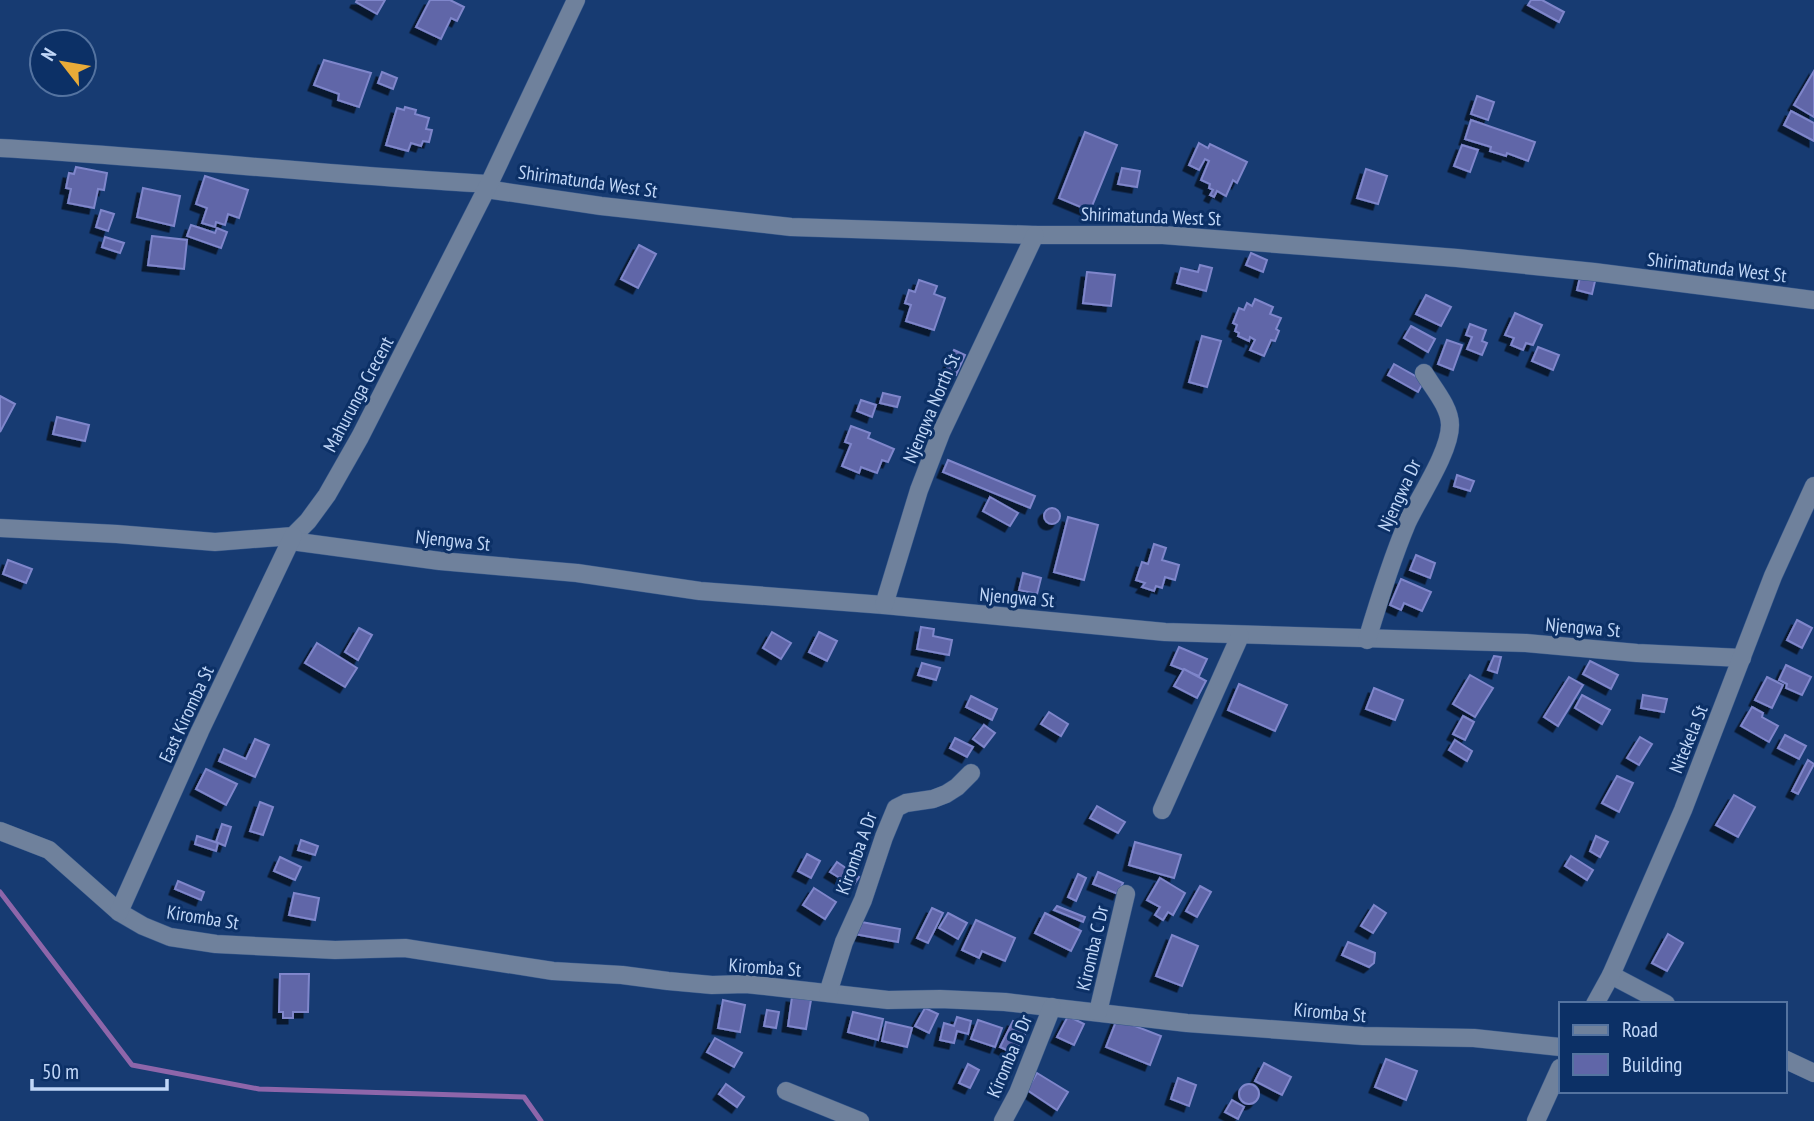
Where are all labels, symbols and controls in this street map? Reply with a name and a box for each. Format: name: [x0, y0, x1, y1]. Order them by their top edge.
north arrow: [28, 28, 98, 98]
text: N: [35, 44, 61, 65]
street label: Shirimatunda West St: [517, 159, 660, 203]
street label: Shirimatunda West St: [1080, 202, 1222, 230]
street label: Shirimatunda West St: [1646, 247, 1789, 288]
street label: Mahurunga Crecent: [318, 332, 399, 456]
street label: Njengwa North St: [897, 349, 965, 466]
street label: Njengwa Dr: [1372, 454, 1426, 535]
street label: Njengwa St: [414, 524, 492, 556]
street label: Njengwa St: [979, 582, 1056, 612]
street label: Njengwa St: [1545, 612, 1622, 642]
street label: East Kiromba St: [153, 661, 219, 766]
street label: Nitekela St: [1663, 701, 1713, 777]
street label: Kiromba A Dr: [830, 808, 882, 898]
street label: Kiromba St: [165, 899, 241, 935]
street label: Kiromba C Dr: [1071, 902, 1114, 993]
street label: Kiromba St: [728, 953, 803, 982]
street label: Kiromba St: [1293, 997, 1368, 1027]
legend: [1559, 1002, 1786, 1093]
street label: Kiromba B Dr: [981, 1010, 1037, 1101]
text: Road: [1622, 1016, 1658, 1043]
scale bar: [32, 1048, 166, 1092]
text: Building: [1622, 1051, 1682, 1078]
text: 50 m: [42, 1058, 79, 1085]

